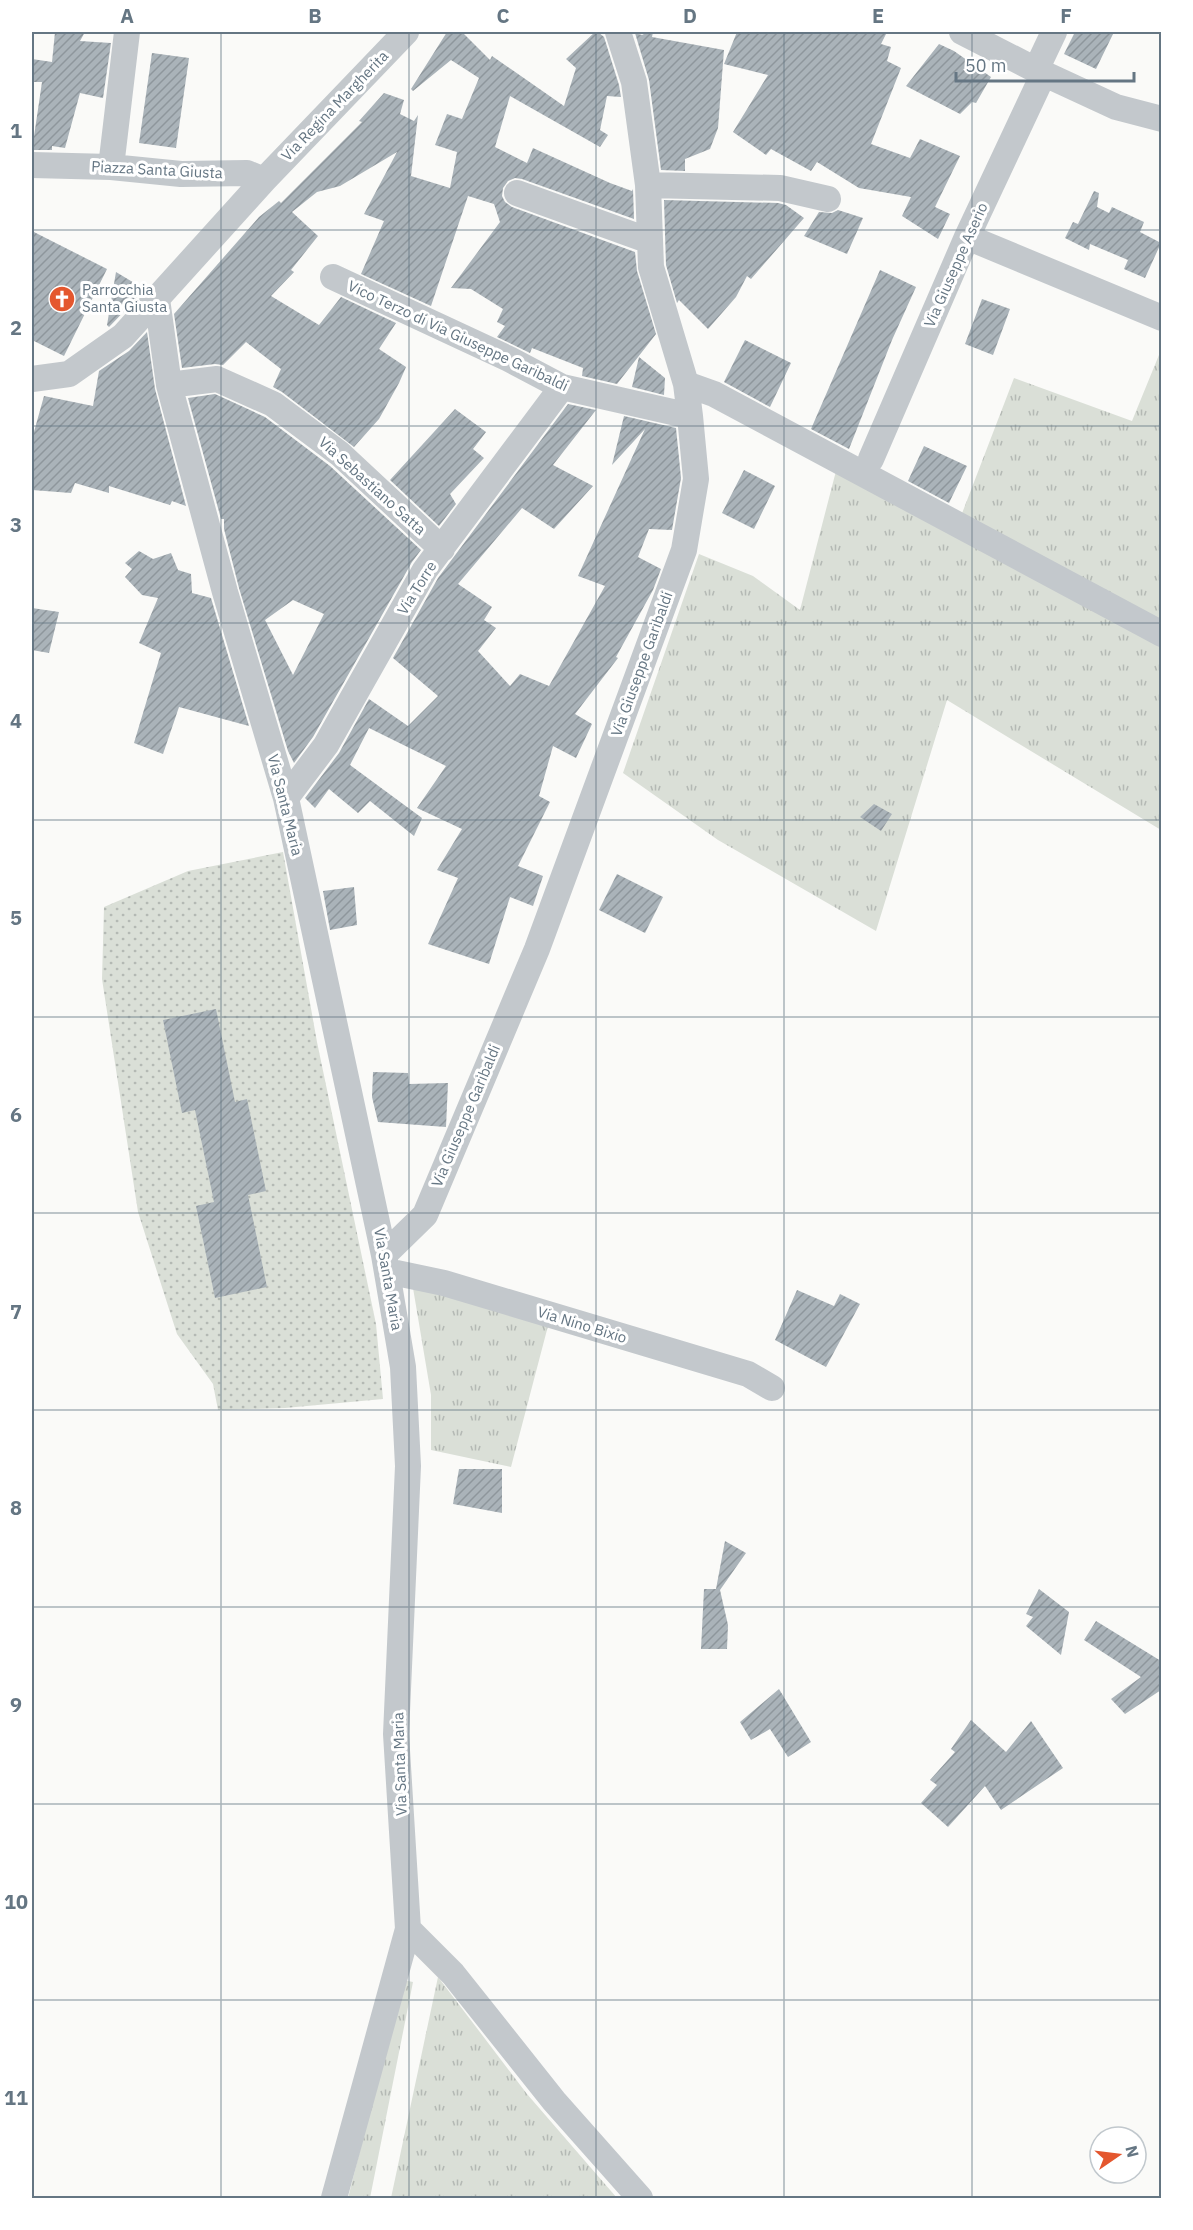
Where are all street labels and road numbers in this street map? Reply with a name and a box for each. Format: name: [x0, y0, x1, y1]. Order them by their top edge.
street label: Via Regina Margherita: [277, 46, 392, 165]
street label: Piazza Santa Giusta: [91, 157, 223, 182]
street label: Via Giuseppe Aserio: [919, 199, 992, 330]
street label: Vico Terzo di Via Giuseppe Garibaldi: [345, 276, 572, 395]
street label: Via Sebastiano Satta: [315, 432, 430, 539]
street label: Via Torre: [393, 557, 440, 618]
street label: Via Giuseppe Garibaldi: [606, 589, 677, 739]
street label: Via Santa Maria: [264, 752, 307, 858]
street label: Via Giuseppe Garibaldi: [427, 1042, 504, 1190]
street label: Via Santa Maria: [370, 1226, 407, 1332]
street label: Via Nino Bixio: [535, 1302, 629, 1347]
street label: Via Santa Maria: [388, 1712, 411, 1816]

